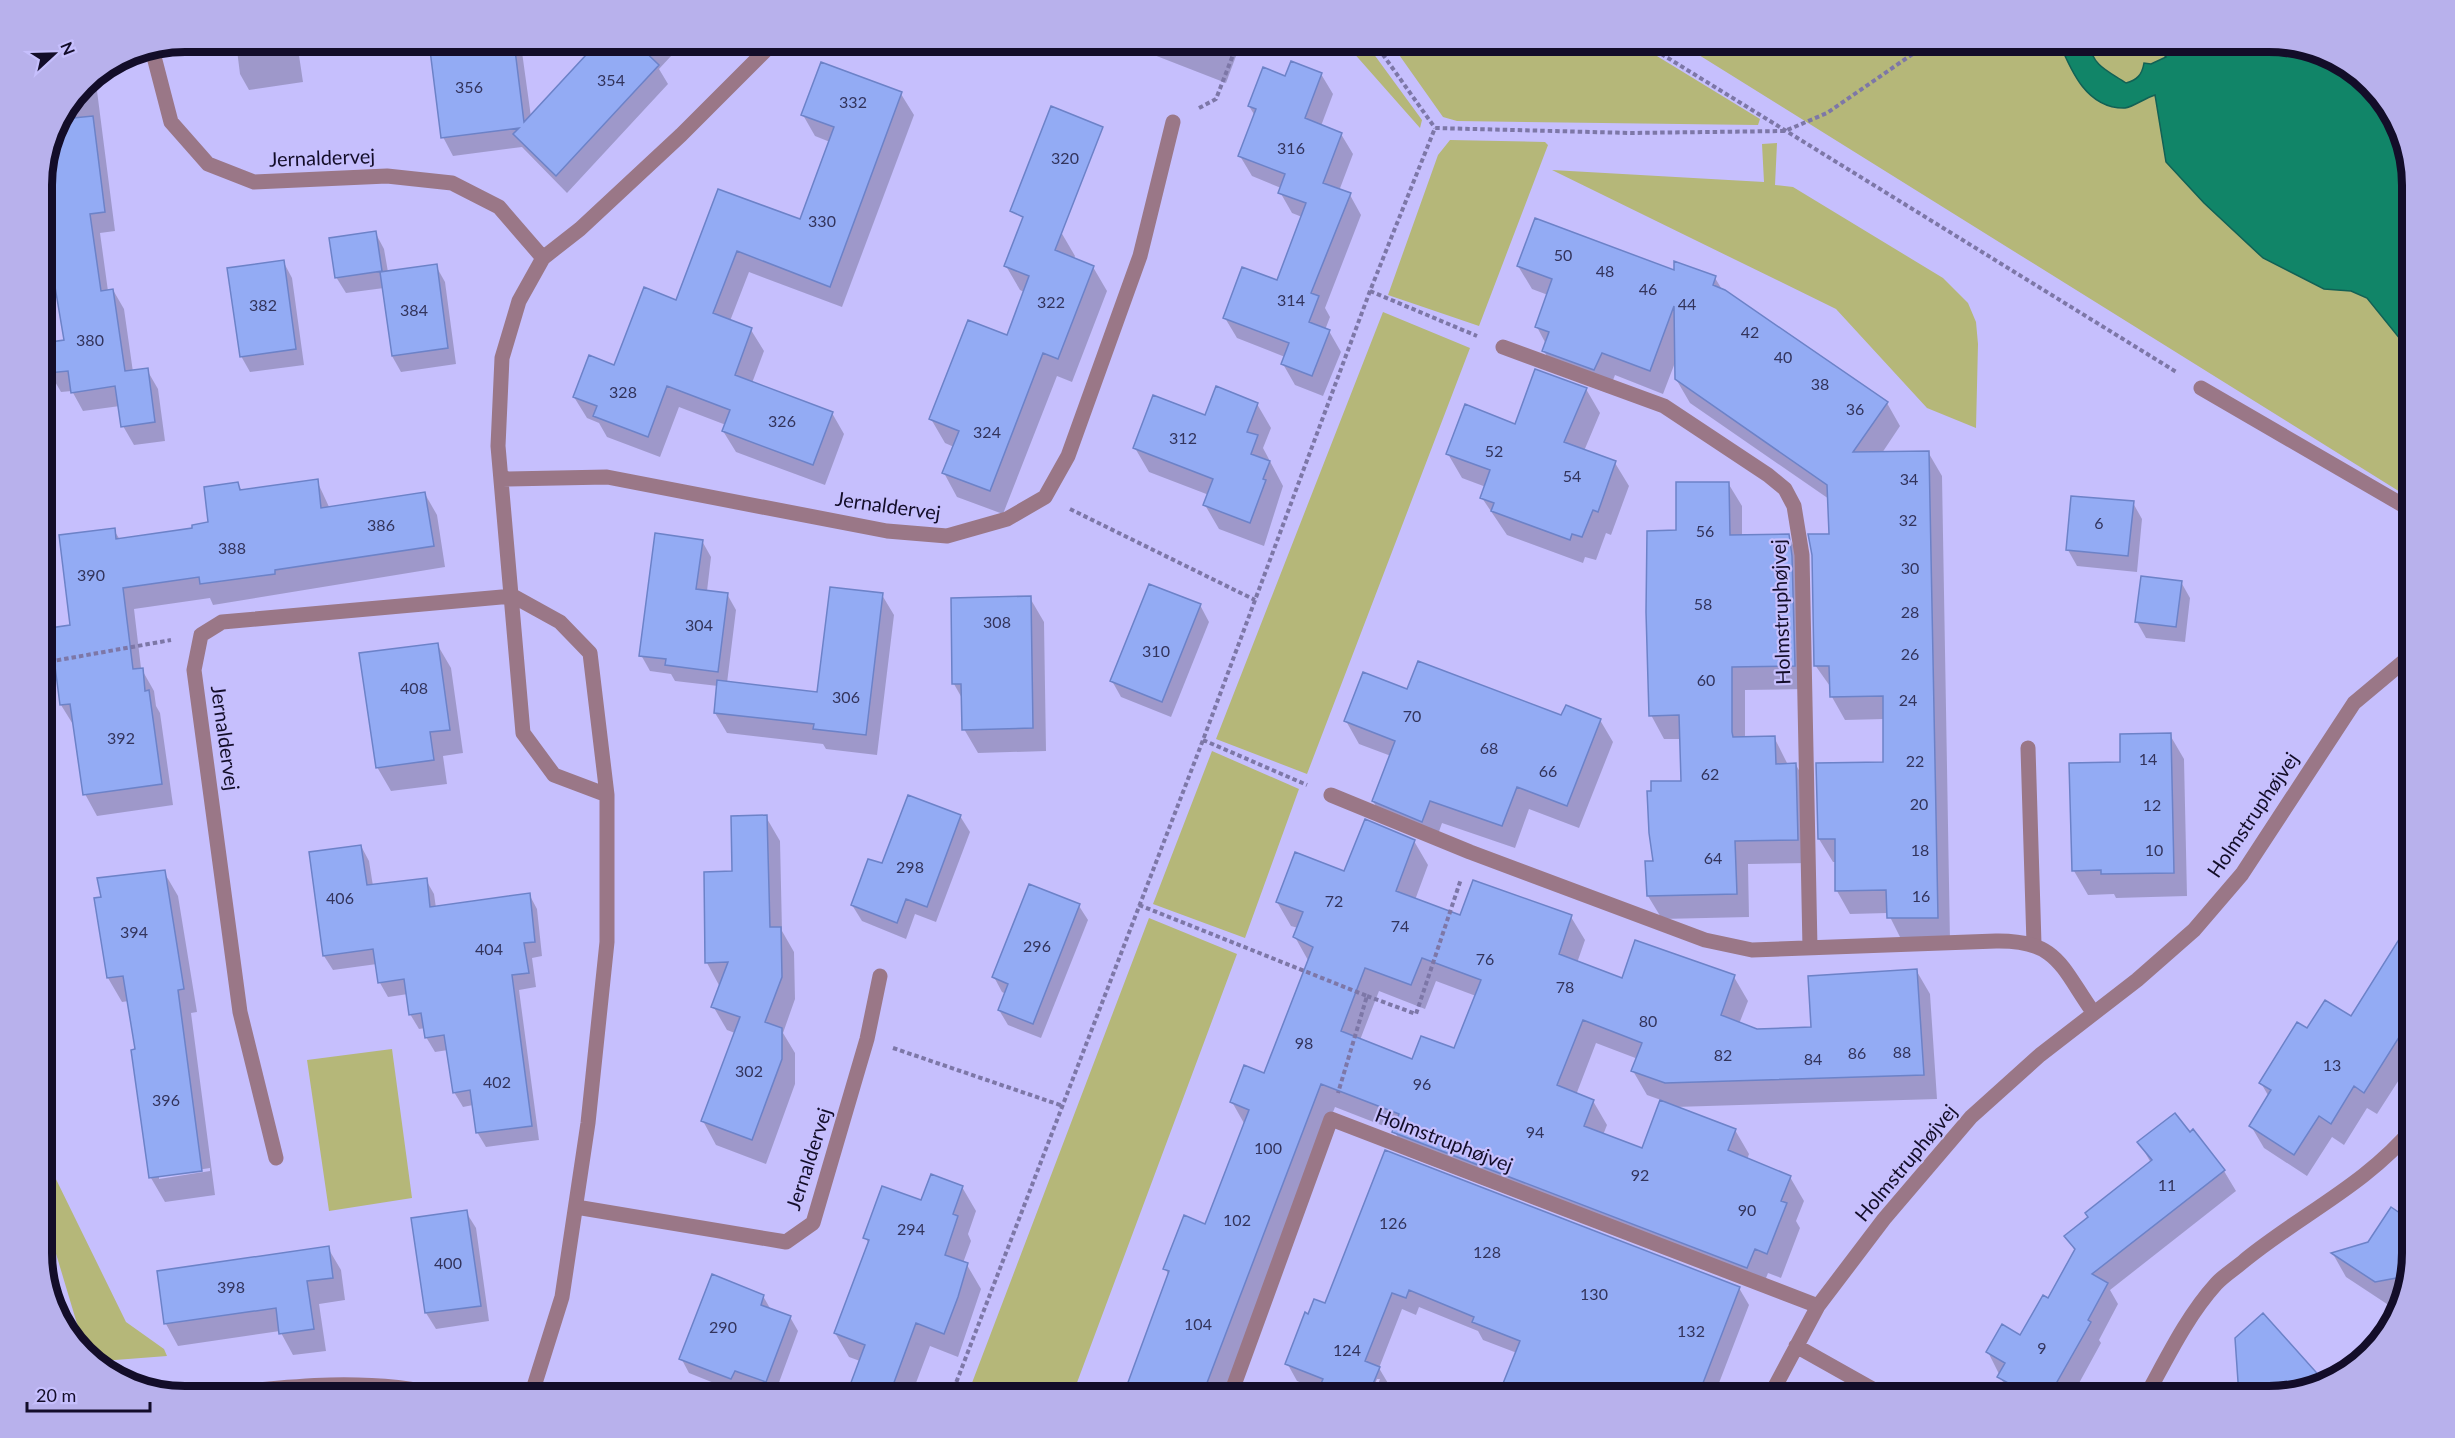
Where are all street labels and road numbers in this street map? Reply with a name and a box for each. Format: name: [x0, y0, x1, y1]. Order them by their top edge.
street label: Jernaldervej: [268, 143, 375, 171]
street label: Jernaldervej: [834, 486, 942, 524]
street label: Holmstruphøjvej: [1765, 539, 1795, 685]
street label: Jernaldervej: [207, 684, 245, 792]
street label: Holmstruphøjvej: [2202, 747, 2303, 882]
street label: Holmstruphøjvej: [1849, 1099, 1961, 1226]
street label: Holmstruphøjvej: [1372, 1102, 1517, 1176]
street label: Jernaldervej: [780, 1104, 836, 1213]

